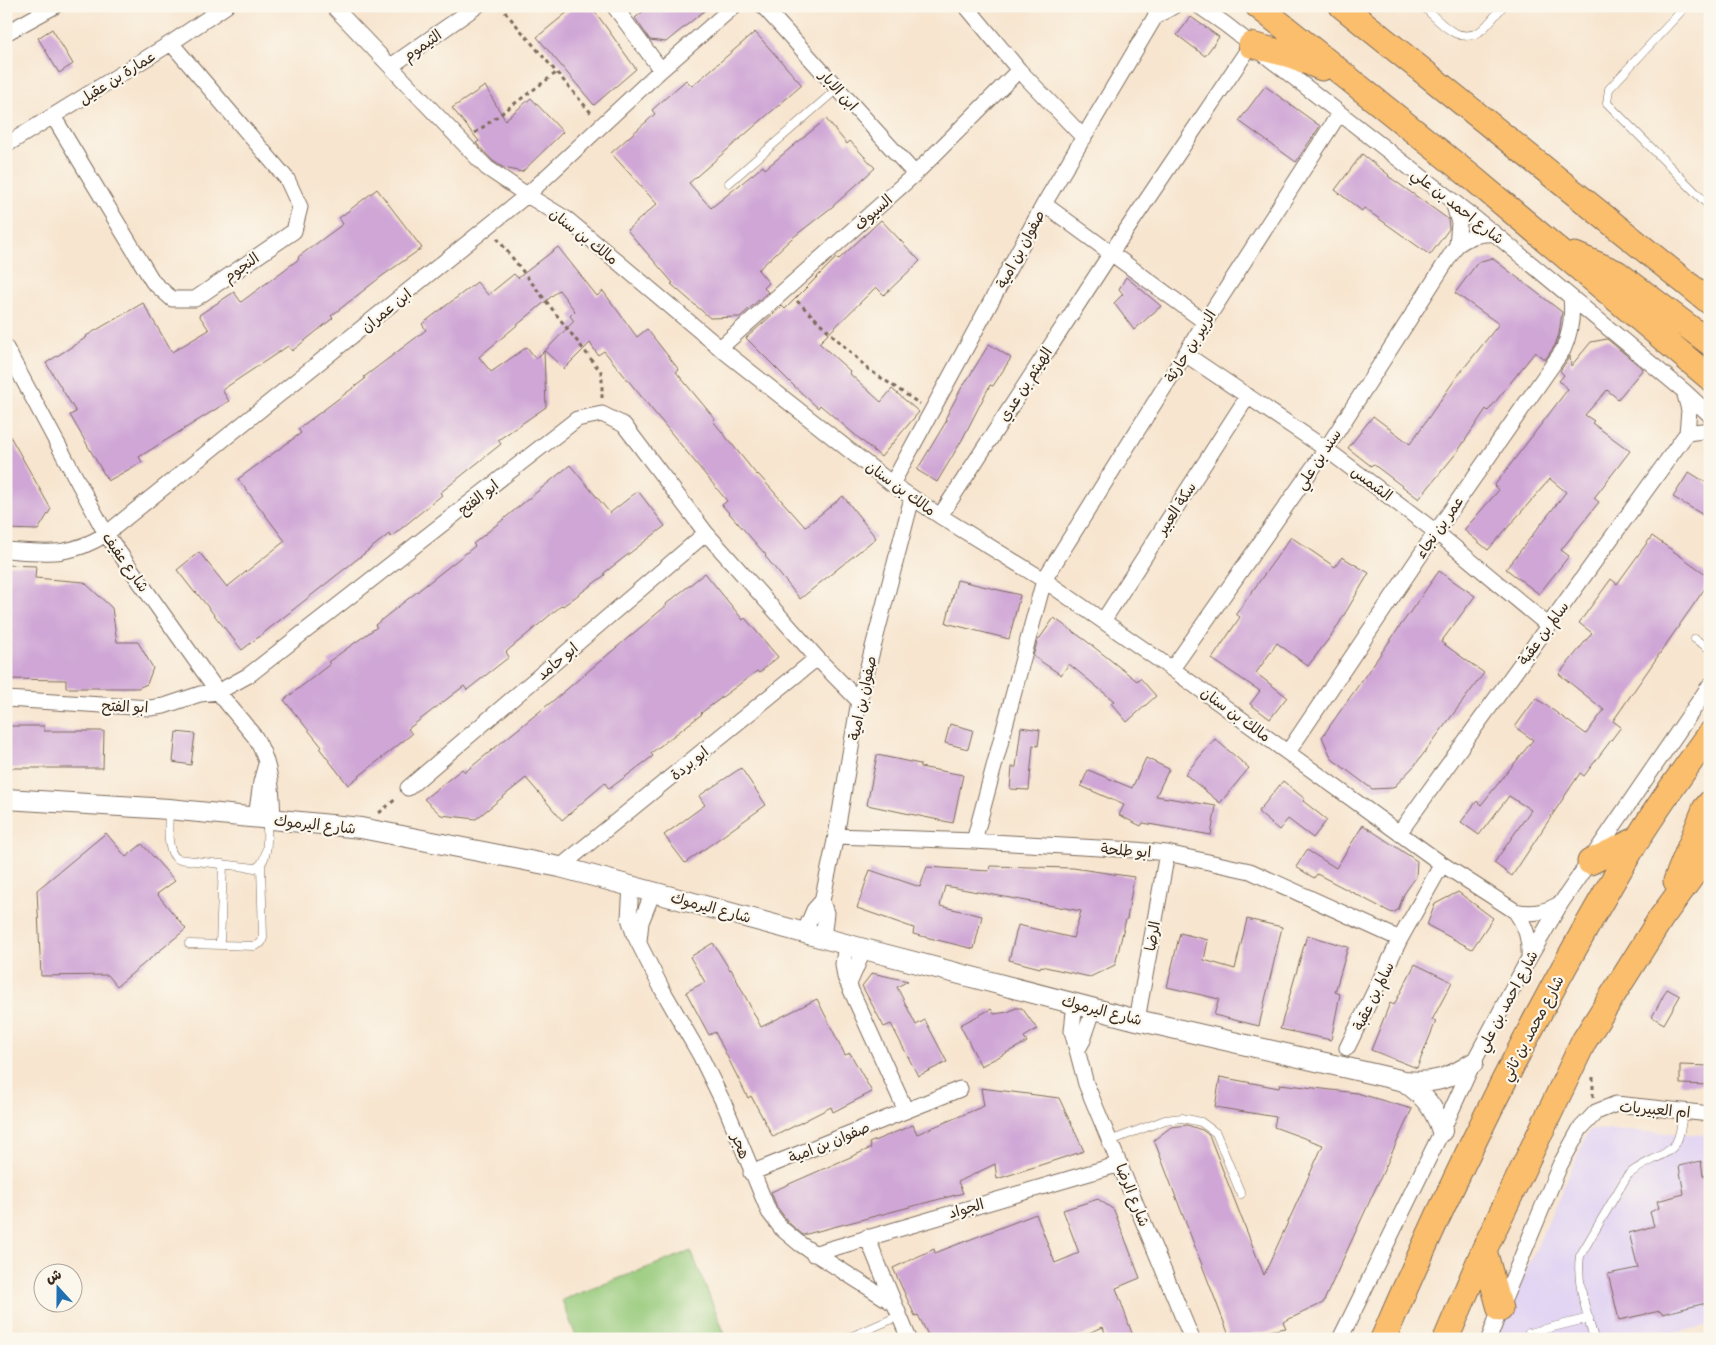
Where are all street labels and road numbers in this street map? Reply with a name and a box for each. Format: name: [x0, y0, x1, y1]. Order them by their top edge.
street label: الثيموم: [399, 25, 447, 68]
street label: عمارة بن عقيل: [75, 46, 159, 108]
street label: ابن الابار: [815, 65, 862, 114]
street label: شارع احمد بن علي: [1405, 164, 1508, 251]
street label: السيوف: [850, 190, 896, 234]
street label: مالك بن سنان: [546, 203, 622, 269]
street label: صفوان بن امية: [991, 207, 1049, 291]
street label: النجوم: [219, 248, 264, 288]
street label: ابن عمران: [357, 284, 415, 336]
street label: الزبير بن حارثة: [1160, 306, 1220, 386]
street label: الهيثم بن عدي: [994, 343, 1058, 426]
street label: سند بن علي: [1291, 425, 1348, 495]
street label: مالك بن سنان: [862, 456, 940, 520]
street label: الشمس: [1348, 461, 1396, 505]
street label: ابو الفتح: [454, 475, 503, 520]
street label: سكة العبير: [1151, 478, 1200, 540]
street label: عمر بن نجاء: [1411, 492, 1467, 562]
street label: شارع عفيف: [98, 528, 154, 596]
street label: سالم بن عقبة: [1513, 597, 1574, 670]
street label: ابو حامد: [532, 638, 582, 684]
street label: صفوان بن امية: [844, 654, 880, 742]
street label: مالك بن سنان: [1197, 682, 1275, 746]
street label: ابو الفتح: [101, 696, 149, 717]
street label: ابو بردة: [666, 742, 712, 784]
street label: شارع اليرموك: [273, 810, 357, 839]
street label: ابو طلحة: [1100, 839, 1152, 861]
street label: شارع اليرموك: [668, 887, 753, 928]
street label: الرضا: [1140, 919, 1164, 953]
street label: شارع احمد بن علي: [1472, 947, 1545, 1057]
street label: سالم بن عقبة: [1348, 958, 1400, 1034]
street label: شارع محمد بن ثاني: [1496, 972, 1571, 1086]
street label: شارع اليرموك: [1059, 991, 1144, 1030]
street label: ام العبيريات: [1619, 1096, 1691, 1124]
street label: صفوان بن امية: [786, 1117, 872, 1167]
street label: هجر: [727, 1129, 754, 1161]
street label: شارع الرضا: [1111, 1161, 1154, 1230]
street label: الجواد: [946, 1194, 986, 1222]

